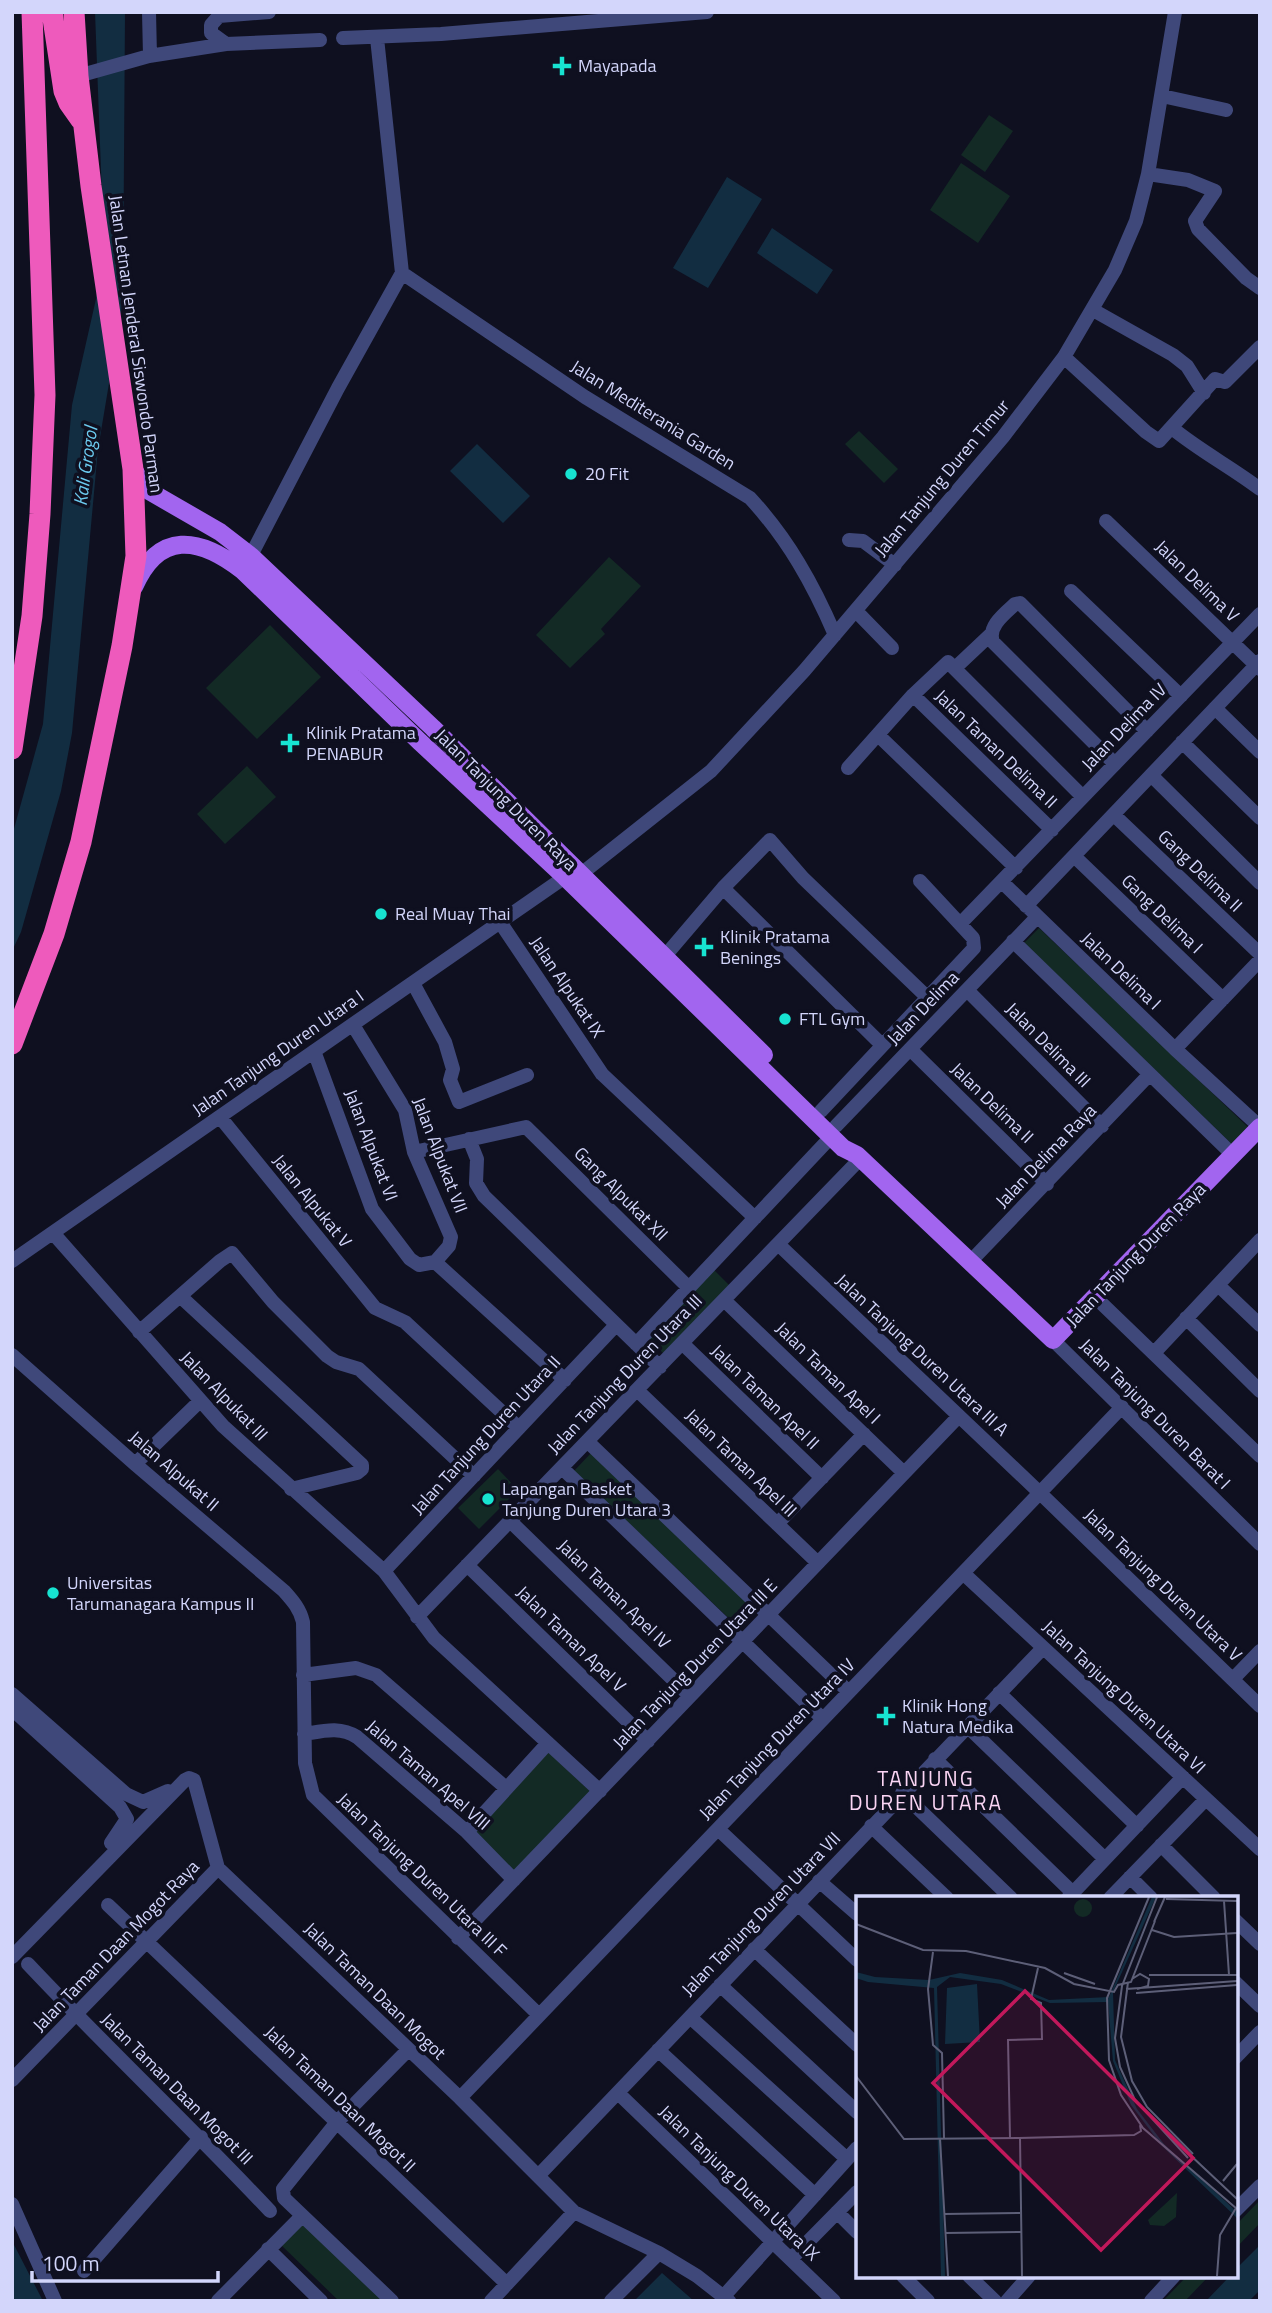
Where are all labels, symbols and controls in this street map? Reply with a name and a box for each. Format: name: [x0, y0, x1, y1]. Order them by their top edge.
place label: Mayapada: [578, 52, 657, 79]
marker: Mayapada: [552, 56, 572, 76]
street label: Jalan Letnan Jenderal Siswondo Parman: [102, 193, 171, 495]
street label: Jalan Mediterania Garden: [565, 353, 741, 476]
street label: Jalan Tanjung Duren Timur: [868, 393, 1016, 562]
water label: Kali Grogol: [65, 423, 105, 507]
place label: 20 Fit: [585, 460, 630, 487]
marker: 20 Fit: [563, 466, 579, 482]
street label: Jalan Delima V: [1149, 533, 1246, 628]
street label: Jalan Delima IV: [1075, 676, 1173, 777]
street label: Jalan Taman Delima II: [929, 683, 1064, 814]
place label: Klinik Pratama PENABUR: [306, 719, 416, 767]
street label: Jalan Tanjung Duren Raya: [429, 722, 584, 877]
marker: Klinik Pratama PENABUR: [280, 733, 300, 753]
street label: Gang Delima II: [1153, 825, 1247, 917]
street label: Gang Delima I: [1117, 870, 1207, 958]
place label: Real Muay Thai: [395, 900, 511, 927]
marker: Real Muay Thai: [373, 906, 389, 922]
place label: Klinik Pratama Benings: [720, 923, 830, 971]
street label: Jalan Delima I: [1075, 925, 1168, 1016]
street label: Jalan Alpukat IX: [523, 931, 611, 1043]
marker: Klinik Pratama Benings: [694, 937, 714, 957]
street label: Jalan Delima: [880, 965, 965, 1051]
street label: Jalan Tanjung Duren Utara I: [186, 983, 369, 1122]
street label: Jalan Delima III: [1000, 996, 1097, 1093]
place label: FTL Gym: [799, 1005, 865, 1032]
marker: FTL Gym: [777, 1011, 793, 1027]
street label: Jalan Delima II: [945, 1056, 1040, 1149]
street label: Jalan Alpukat VI: [338, 1085, 405, 1205]
street label: Jalan Alpukat VII: [406, 1093, 475, 1217]
street label: Jalan Delima Raya: [989, 1098, 1102, 1214]
street label: Gang Alpukat XII: [568, 1140, 675, 1247]
street label: Jalan Alpukat V: [266, 1148, 359, 1254]
street label: Jalan Tanjung Duren Raya: [1059, 1176, 1212, 1333]
street label: Jalan Tanjung Duren Utara III A: [830, 1267, 1015, 1442]
street label: Jalan Tanjung Duren Utara III: [541, 1288, 708, 1460]
street label: Jalan Taman Apel I: [770, 1315, 887, 1430]
street label: Jalan Tanjung Duren Barat I: [1074, 1332, 1237, 1495]
street label: Jalan Taman Apel II: [705, 1338, 826, 1456]
street label: Jalan Alpukat III: [174, 1345, 274, 1447]
street label: Jalan Tanjung Duren Utara II: [405, 1349, 567, 1520]
street label: Jalan Taman Apel III: [679, 1402, 803, 1523]
street label: Jalan Alpukat II: [123, 1424, 225, 1517]
place label: Lapangan Basket Tanjung Duren Utara 3: [502, 1475, 671, 1523]
marker: Lapangan Basket Tanjung Duren Utara 3: [480, 1491, 496, 1507]
street label: Jalan Tanjung Duren Utara V: [1078, 1502, 1249, 1668]
street label: Jalan Taman Apel IV: [552, 1533, 677, 1655]
place label: Universitas Tarumanagara Kampus II: [67, 1569, 254, 1617]
street label: Jalan Tanjung Duren Utara III E: [606, 1573, 783, 1755]
street label: Jalan Taman Apel V: [510, 1579, 633, 1699]
marker: Universitas Tarumanagara Kampus II: [45, 1585, 61, 1601]
street label: Jalan Tanjung Duren Utara VI: [1037, 1613, 1212, 1780]
street label: Jalan Tanjung Duren Utara IV: [692, 1652, 861, 1825]
place label: Klinik Hong Natura Medika: [902, 1692, 1013, 1740]
marker: Klinik Hong Natura Medika: [876, 1706, 896, 1726]
street label: Jalan Taman Apel VIII: [360, 1713, 496, 1836]
district label: TANJUNG DUREN UTARA: [849, 1762, 1003, 1818]
street label: Jalan Tanjung Duren Utara III F: [331, 1786, 513, 1963]
street label: Jalan Tanjung Duren Utara VII: [675, 1825, 847, 2002]
street label: Jalan Taman Daan Mogot Raya: [26, 1854, 205, 2038]
inset map: [856, 1896, 1237, 2278]
street label: Jalan Taman Daan Mogot: [298, 1915, 453, 2066]
street label: Jalan Taman Daan Mogot III: [95, 2006, 260, 2171]
street label: Jalan Taman Daan Mogot II: [259, 2019, 422, 2178]
street label: Jalan Tanjung Duren Utara IX: [653, 2098, 826, 2267]
scale bar: [32, 2240, 217, 2284]
text: 100 m: [42, 2247, 99, 2279]

